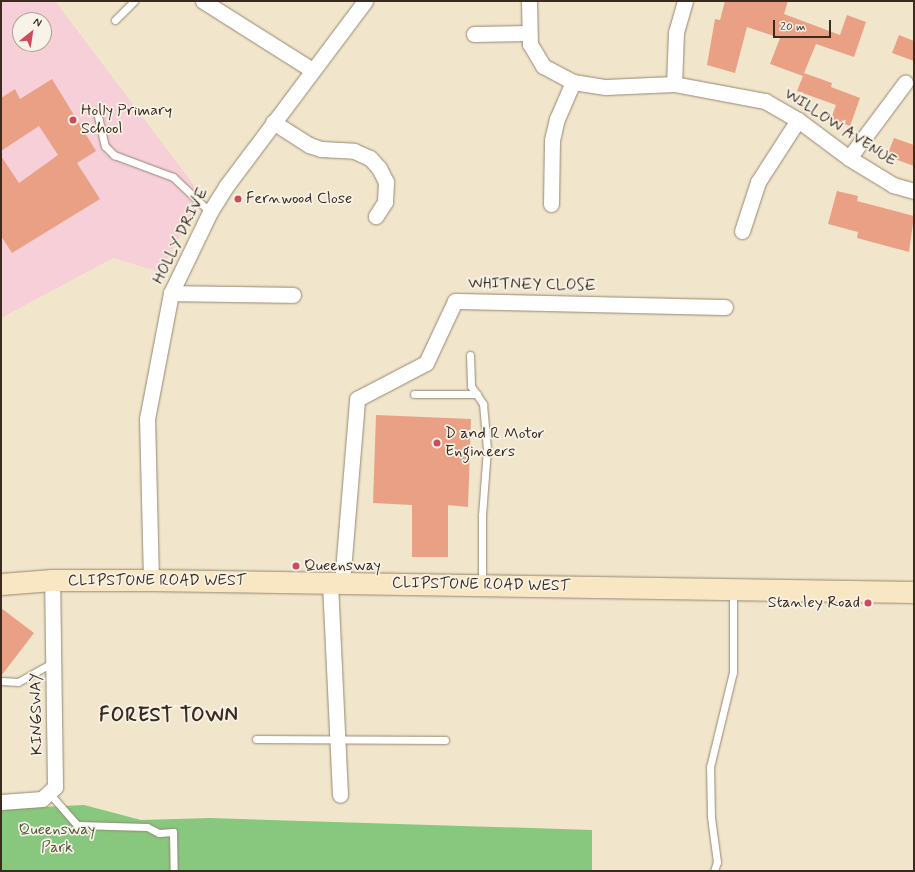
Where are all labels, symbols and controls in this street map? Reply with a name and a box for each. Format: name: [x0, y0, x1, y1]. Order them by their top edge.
north arrow: [12, 12, 52, 52]
scale bar: [775, 12, 833, 38]
text: N: [31, 15, 44, 30]
text: 20 m: [780, 19, 806, 35]
street label: WILLOW AVENUE: [779, 84, 901, 172]
place label: Holly Primary School: [81, 101, 177, 139]
marker: Holly Primary School: [68, 115, 78, 125]
street label: HOLLY DRIVE: [149, 184, 213, 288]
place label: Fernwood Close: [246, 189, 352, 209]
marker: Fernwood Close: [233, 194, 243, 204]
street label: WHITNEY CLOSE: [468, 274, 596, 296]
place label: D and R Motor Engineers: [445, 424, 542, 462]
marker: D and R Motor Engineers: [432, 438, 442, 448]
place label: Queensway: [304, 556, 381, 576]
marker: Queensway: [291, 561, 301, 571]
street label: CLIPSTONE ROAD WEST: [67, 571, 247, 591]
street label: CLIPSTONE ROAD WEST: [391, 574, 571, 596]
place label: Stanley Road: [769, 593, 860, 613]
marker: Stanley Road: [863, 598, 873, 608]
street label: KINGSWAY: [27, 672, 47, 756]
district label: FOREST TOWN: [98, 703, 240, 727]
park label: Queensway Park: [19, 820, 95, 858]

